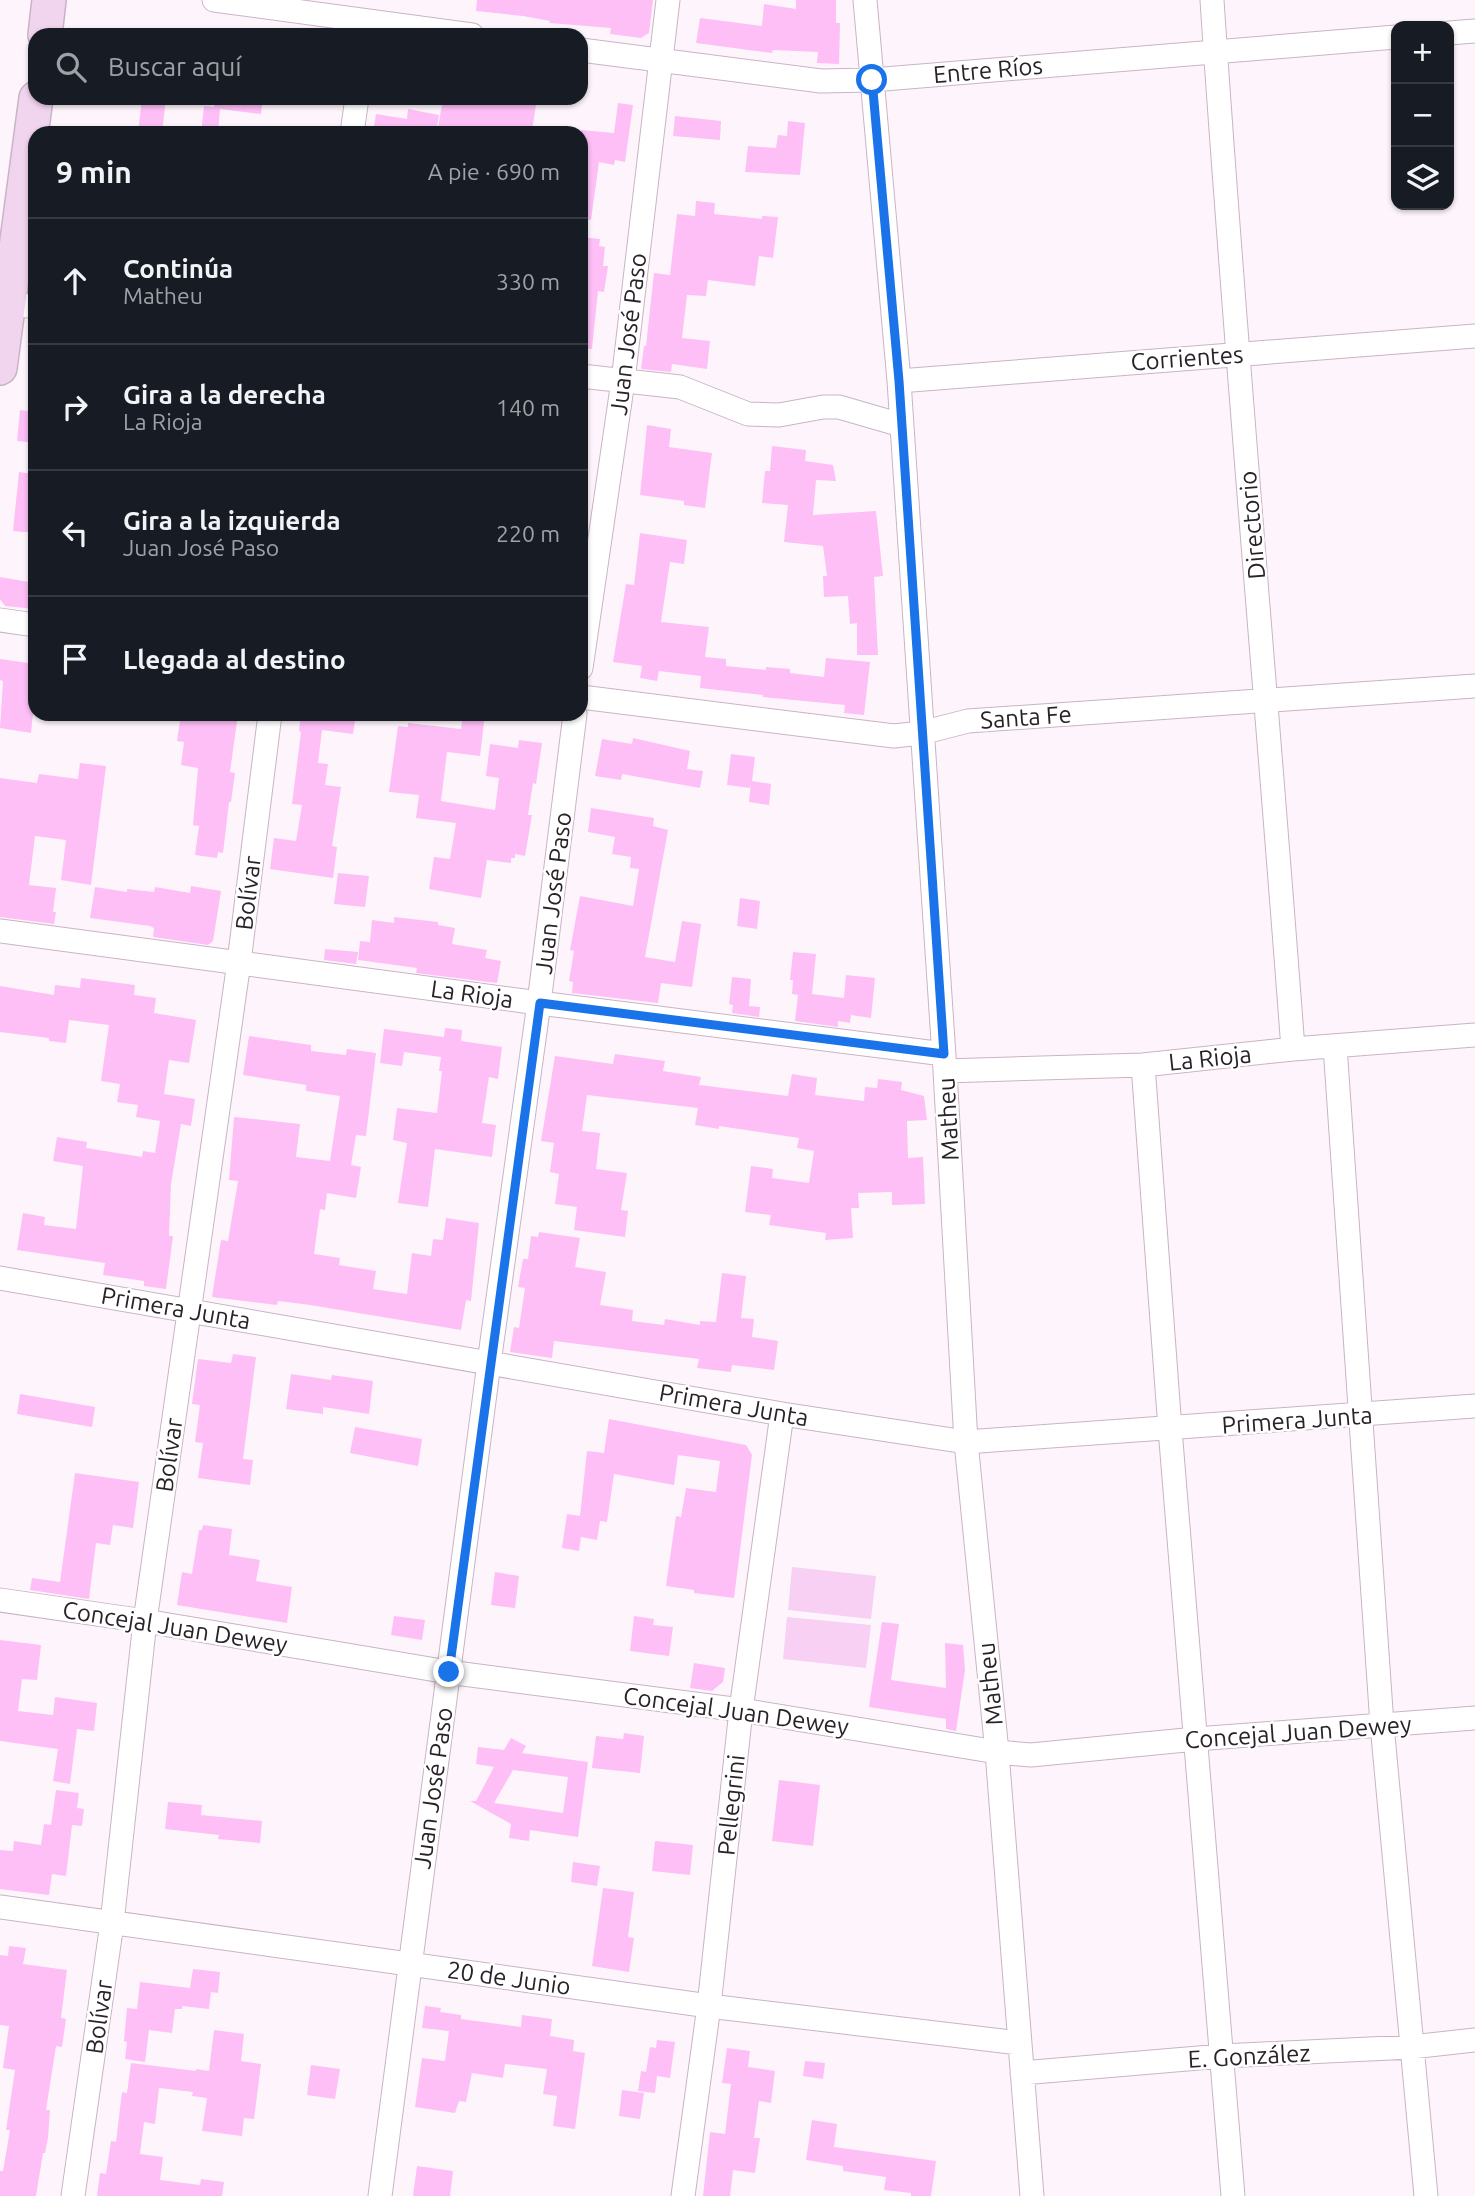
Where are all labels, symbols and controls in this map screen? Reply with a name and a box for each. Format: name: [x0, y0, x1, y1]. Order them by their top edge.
map controls: [1391, 21, 1454, 210]
button: +: [1391, 21, 1454, 84]
search box: [28, 28, 588, 105]
icon: search: [52, 48, 90, 86]
text: Buscar aquí: [108, 52, 242, 81]
street label: Entre Ríos: [932, 52, 1044, 88]
route start: [856, 64, 887, 95]
button: −: [1391, 84, 1454, 147]
button: layers: [1391, 147, 1454, 210]
text: 9 min: [56, 155, 132, 189]
text: A pie · 690 m: [428, 159, 560, 184]
street label: Juan José Paso: [605, 251, 651, 417]
text: Continúa: [123, 254, 233, 283]
icon: ahead: [56, 262, 94, 300]
text: 330 m: [496, 269, 560, 294]
text: Matheu: [123, 283, 203, 308]
street label: Corrientes: [1130, 341, 1244, 375]
text: Gira a la derecha: [123, 380, 326, 409]
icon: right: [56, 388, 94, 426]
text: 140 m: [496, 395, 560, 420]
text: La Rioja: [123, 409, 203, 434]
street label: Directorio: [1234, 470, 1270, 580]
text: Gira a la izquierda: [123, 506, 341, 535]
icon: left: [56, 514, 94, 552]
text: 220 m: [496, 521, 560, 546]
text: Juan José Paso: [123, 535, 279, 560]
icon: arrive: [56, 640, 94, 678]
text: Llegada al destino: [123, 645, 346, 674]
street label: Santa Fe: [979, 700, 1073, 734]
street label: Juan José Paso: [530, 810, 576, 976]
street label: Bolívar: [230, 854, 266, 932]
street label: La Rioja: [429, 975, 515, 1013]
street label: La Rioja: [1167, 1040, 1253, 1076]
street label: Matheu: [932, 1077, 964, 1161]
street label: Primera Junta: [99, 1282, 253, 1334]
street label: Primera Junta: [657, 1379, 811, 1431]
street label: Primera Junta: [1221, 1401, 1373, 1439]
street label: Bolívar: [150, 1416, 188, 1494]
street label: Concejal Juan Dewey: [61, 1596, 290, 1658]
street label: Matheu: [972, 1641, 1008, 1727]
route end: [433, 1656, 464, 1687]
street label: Concejal Juan Dewey: [622, 1682, 851, 1740]
street label: Juan José Paso: [408, 1705, 458, 1871]
street label: Concejal Juan Dewey: [1184, 1711, 1413, 1753]
street label: Pellegrini: [712, 1753, 750, 1857]
street label: 20 de Junio: [446, 1956, 572, 2000]
street label: Bolívar: [80, 1978, 118, 2056]
street label: E. González: [1187, 2039, 1311, 2073]

